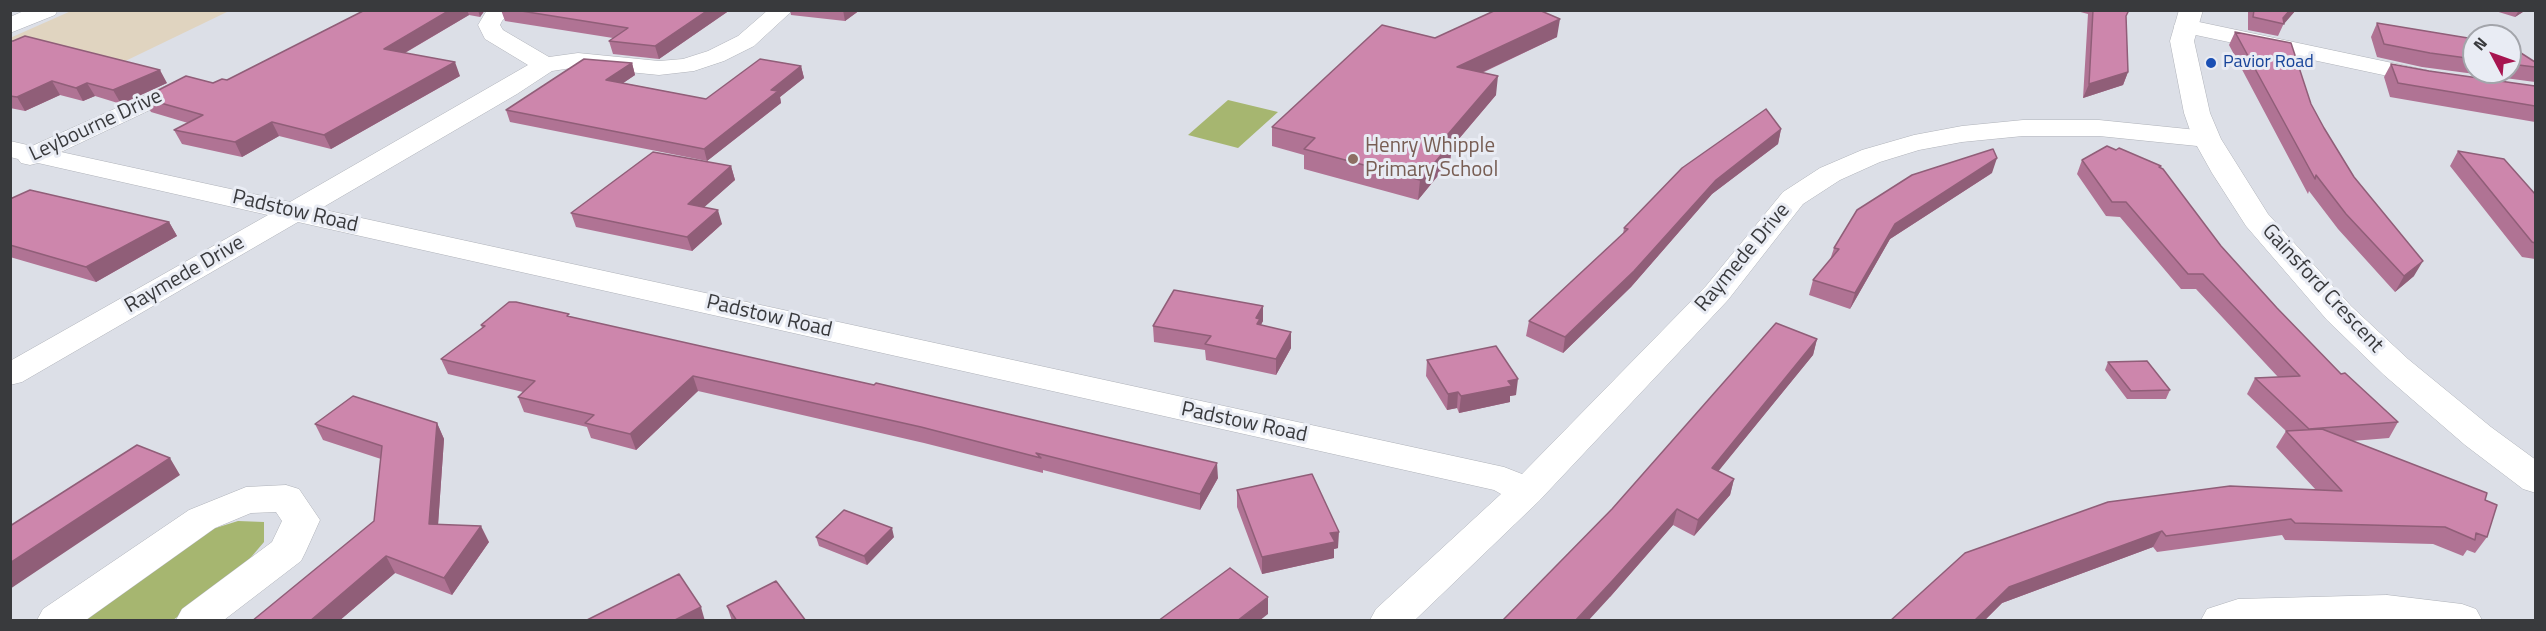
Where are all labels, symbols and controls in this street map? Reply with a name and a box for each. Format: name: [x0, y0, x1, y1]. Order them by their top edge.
north arrow: [2462, 24, 2522, 84]
text: N: [2467, 31, 2493, 56]
place label: Pavior Road: [2223, 52, 2314, 74]
marker: Pavior Road: [2204, 56, 2218, 70]
street label: Leybourne Drive: [26, 84, 166, 168]
place label: Henry Whipple Primary School: [1365, 134, 1498, 184]
marker: Henry Whipple Primary School: [1346, 152, 1360, 166]
street label: Padstow Road: [230, 185, 360, 239]
street label: Raymede Drive: [1690, 199, 1796, 317]
street label: Gainsford Crescent: [2256, 219, 2388, 359]
street label: Raymede Drive: [121, 231, 249, 319]
street label: Padstow Road: [704, 290, 834, 344]
street label: Padstow Road: [1179, 397, 1309, 449]

